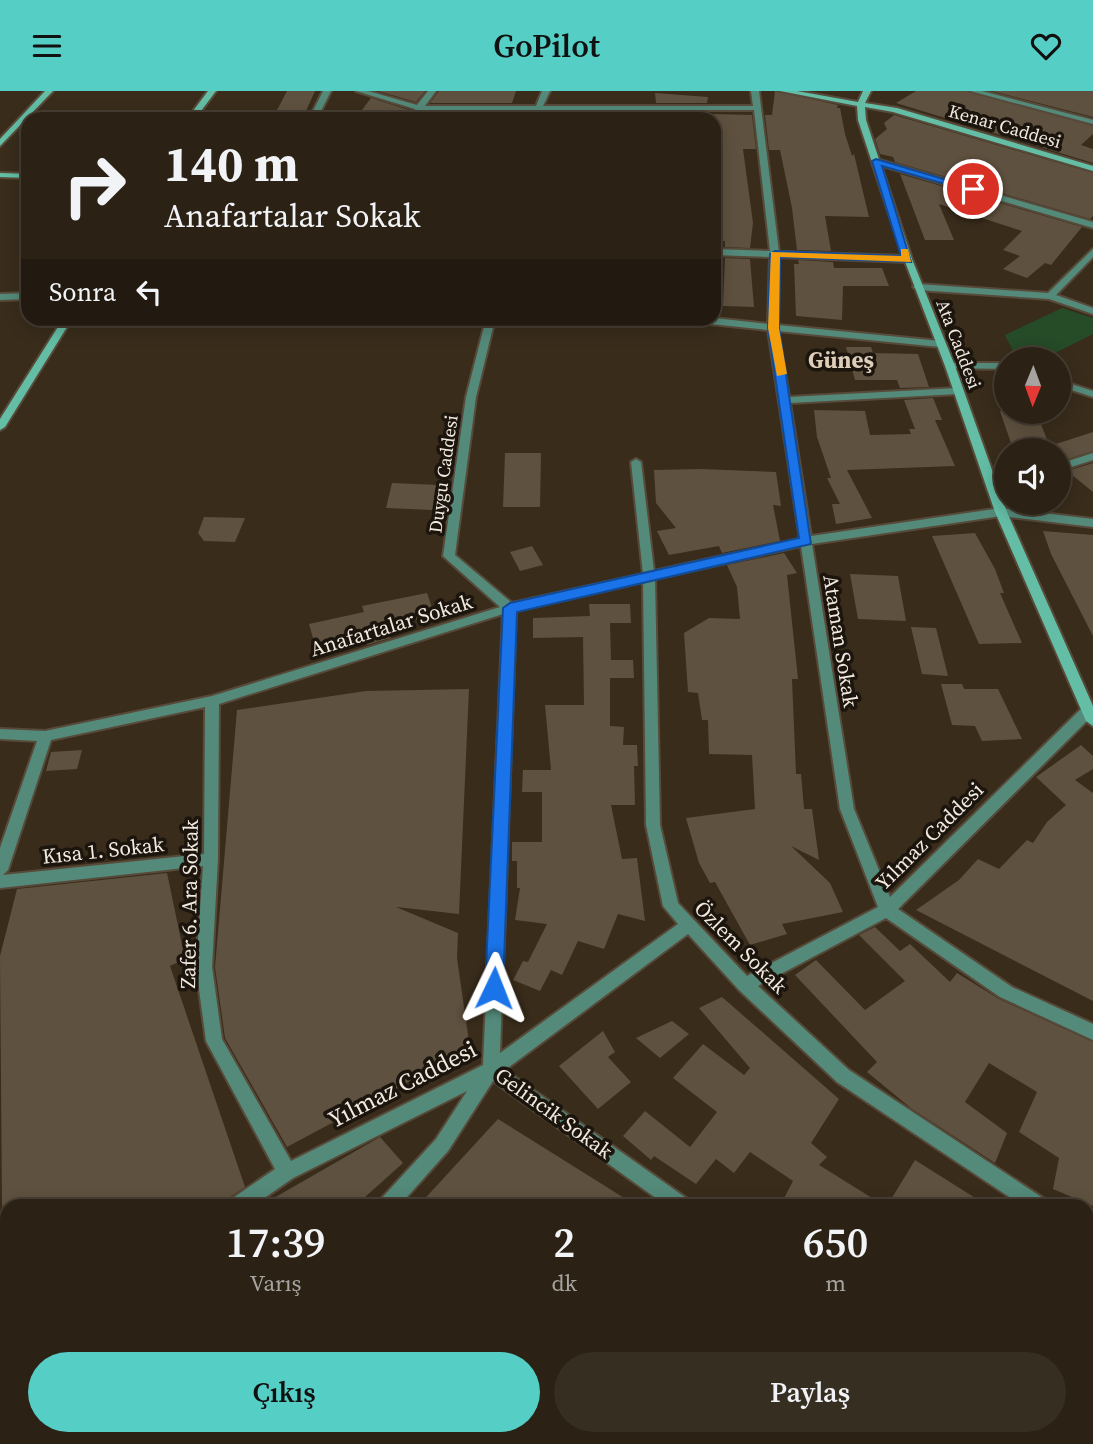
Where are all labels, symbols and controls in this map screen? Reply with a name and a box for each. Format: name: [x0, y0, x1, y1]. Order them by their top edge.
text: GoPilot: [493, 24, 600, 68]
icon: menu: [28, 27, 66, 65]
icon: heart: [1027, 27, 1065, 65]
street label: Kenar Caddesi: [946, 98, 1064, 154]
text: 140 m: [164, 130, 299, 197]
icon: right: [49, 140, 140, 231]
pin: [943, 159, 1003, 219]
icon: arrive: [954, 170, 992, 208]
text: Anafartalar Sokak: [164, 194, 420, 238]
icon: left: [130, 273, 168, 311]
text: Sonra: [49, 274, 116, 310]
street label: Ata Caddesi: [930, 296, 988, 392]
district label: Güneş: [808, 344, 874, 376]
north arrow: [994, 347, 1071, 423]
map controls: [994, 347, 1071, 515]
street label: Duygu Caddesi: [422, 413, 464, 535]
button: sound: [994, 438, 1071, 515]
street label: Ataman Sokak: [816, 573, 866, 710]
street label: Anafartalar Sokak: [306, 586, 476, 663]
street label: Yılmaz Caddesi: [868, 775, 990, 897]
street label: Zafer 6. Ara Sokak: [173, 819, 205, 989]
street label: Kısa 1. Sokak: [41, 829, 166, 871]
street label: Özlem Sokak: [688, 894, 794, 1000]
position arrow: [457, 951, 531, 1025]
street label: Yılmaz Caddesi: [322, 1032, 482, 1136]
street label: Gelincik Sokak: [489, 1061, 619, 1166]
text: 17:39: [226, 1213, 326, 1271]
text: 2: [553, 1213, 575, 1271]
text: 650: [803, 1213, 868, 1271]
text: Varış: [250, 1267, 302, 1299]
text: dk: [551, 1267, 577, 1299]
text: m: [825, 1267, 846, 1299]
button: Çıkış: [28, 1352, 540, 1432]
button: Paylaş: [554, 1352, 1066, 1432]

